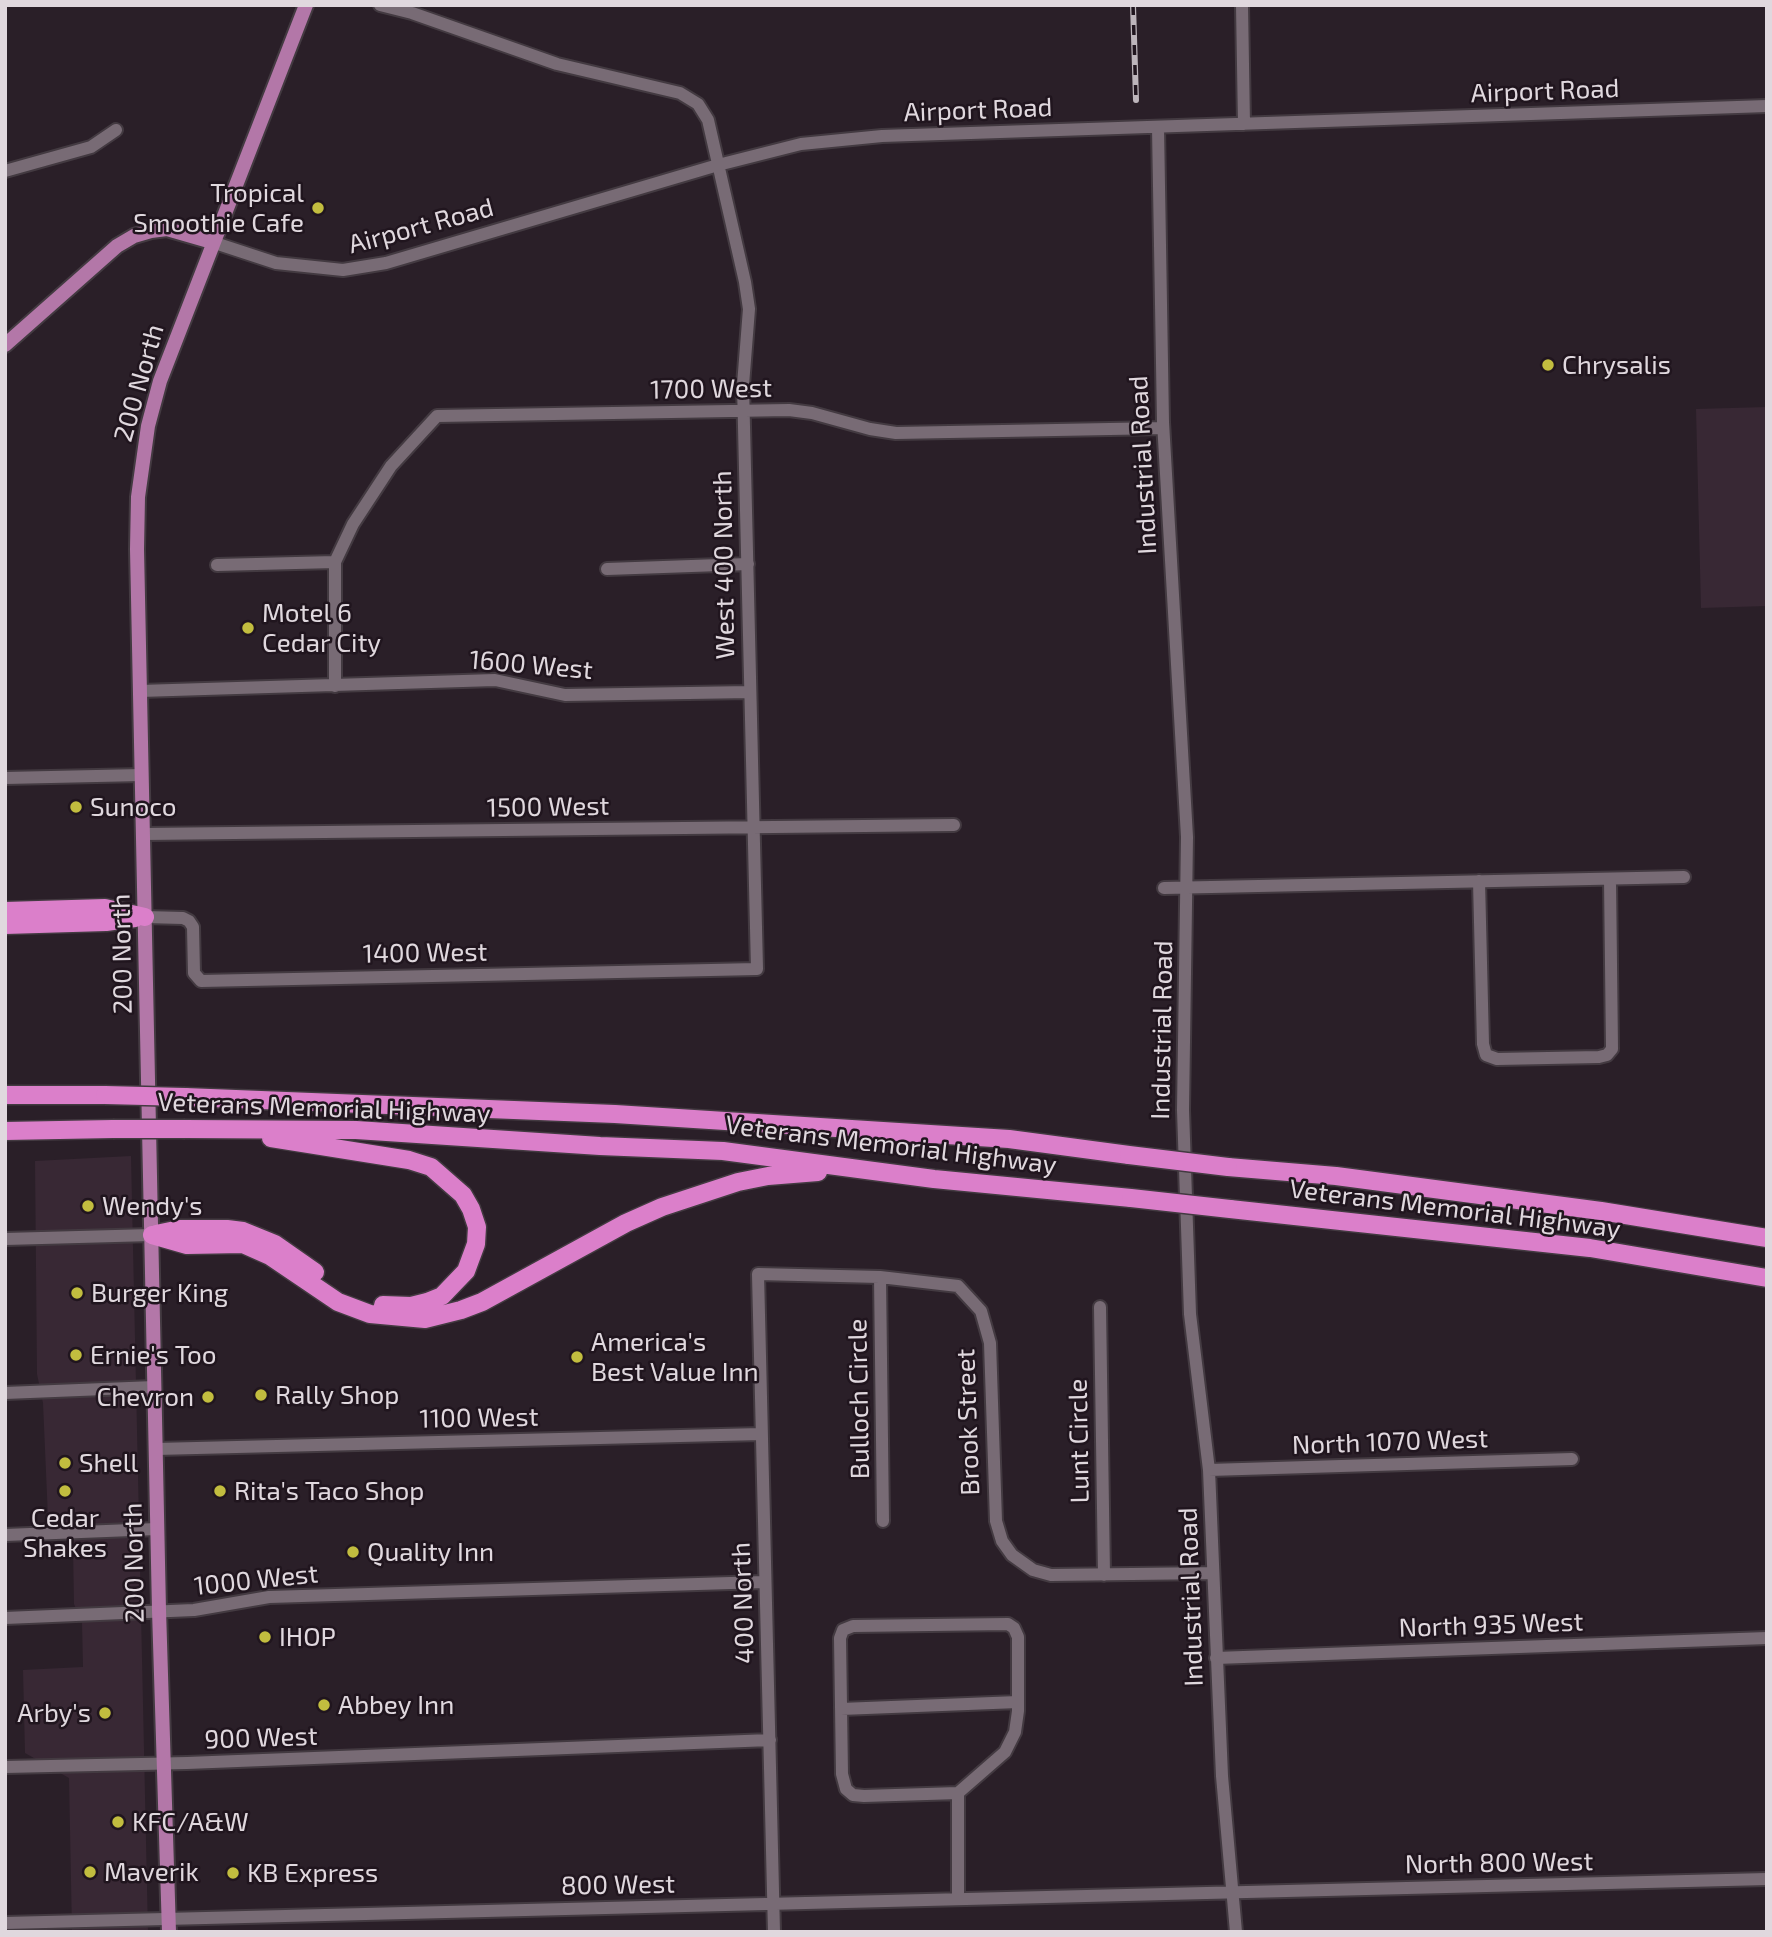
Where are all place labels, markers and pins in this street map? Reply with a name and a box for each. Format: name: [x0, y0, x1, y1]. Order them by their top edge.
place label: Tropical Smoothie Cafe: [133, 177, 304, 238]
marker: Tropical Smoothie Cafe: [310, 200, 326, 216]
place label: Chrysalis: [1562, 349, 1671, 381]
marker: Chrysalis: [1540, 357, 1556, 373]
place label: Motel 6 Cedar City: [262, 597, 381, 658]
marker: Motel 6 Cedar City: [240, 620, 256, 636]
place label: Sunoco: [90, 791, 177, 823]
marker: Sunoco: [68, 799, 84, 815]
place label: Wendy's: [102, 1190, 203, 1222]
marker: Wendy's: [80, 1198, 96, 1214]
place label: Burger King: [91, 1277, 228, 1309]
marker: Burger King: [69, 1285, 85, 1301]
place label: America's Best Value Inn: [591, 1326, 759, 1388]
place label: Ernie's Too: [90, 1339, 216, 1371]
marker: Ernie's Too: [68, 1347, 84, 1363]
marker: America's Best Value Inn: [569, 1349, 585, 1365]
place label: Rally Shop: [275, 1379, 399, 1411]
place label: Chevron: [96, 1381, 194, 1413]
marker: Rally Shop: [253, 1387, 269, 1403]
marker: Chevron: [200, 1389, 216, 1405]
place label: Shell: [79, 1447, 138, 1479]
marker: Shell: [57, 1455, 73, 1471]
place label: Rita's Taco Shop: [234, 1475, 424, 1507]
marker: Cedar Shakes: [57, 1483, 73, 1499]
marker: Rita's Taco Shop: [212, 1483, 228, 1499]
place label: Cedar Shakes: [23, 1502, 107, 1564]
place label: Quality Inn: [367, 1536, 494, 1568]
marker: Quality Inn: [345, 1544, 361, 1560]
place label: IHOP: [279, 1621, 336, 1653]
marker: IHOP: [257, 1629, 273, 1645]
place label: Abbey Inn: [338, 1689, 454, 1721]
place label: Arby's: [17, 1697, 91, 1729]
marker: Abbey Inn: [316, 1697, 332, 1713]
marker: Arby's: [97, 1705, 113, 1721]
place label: KFC/A&W: [132, 1806, 249, 1838]
marker: KFC/A&W: [110, 1814, 126, 1830]
place label: Maverik: [104, 1856, 199, 1888]
place label: KB Express: [247, 1857, 378, 1889]
marker: Maverik: [82, 1864, 98, 1880]
marker: KB Express: [225, 1865, 241, 1881]

